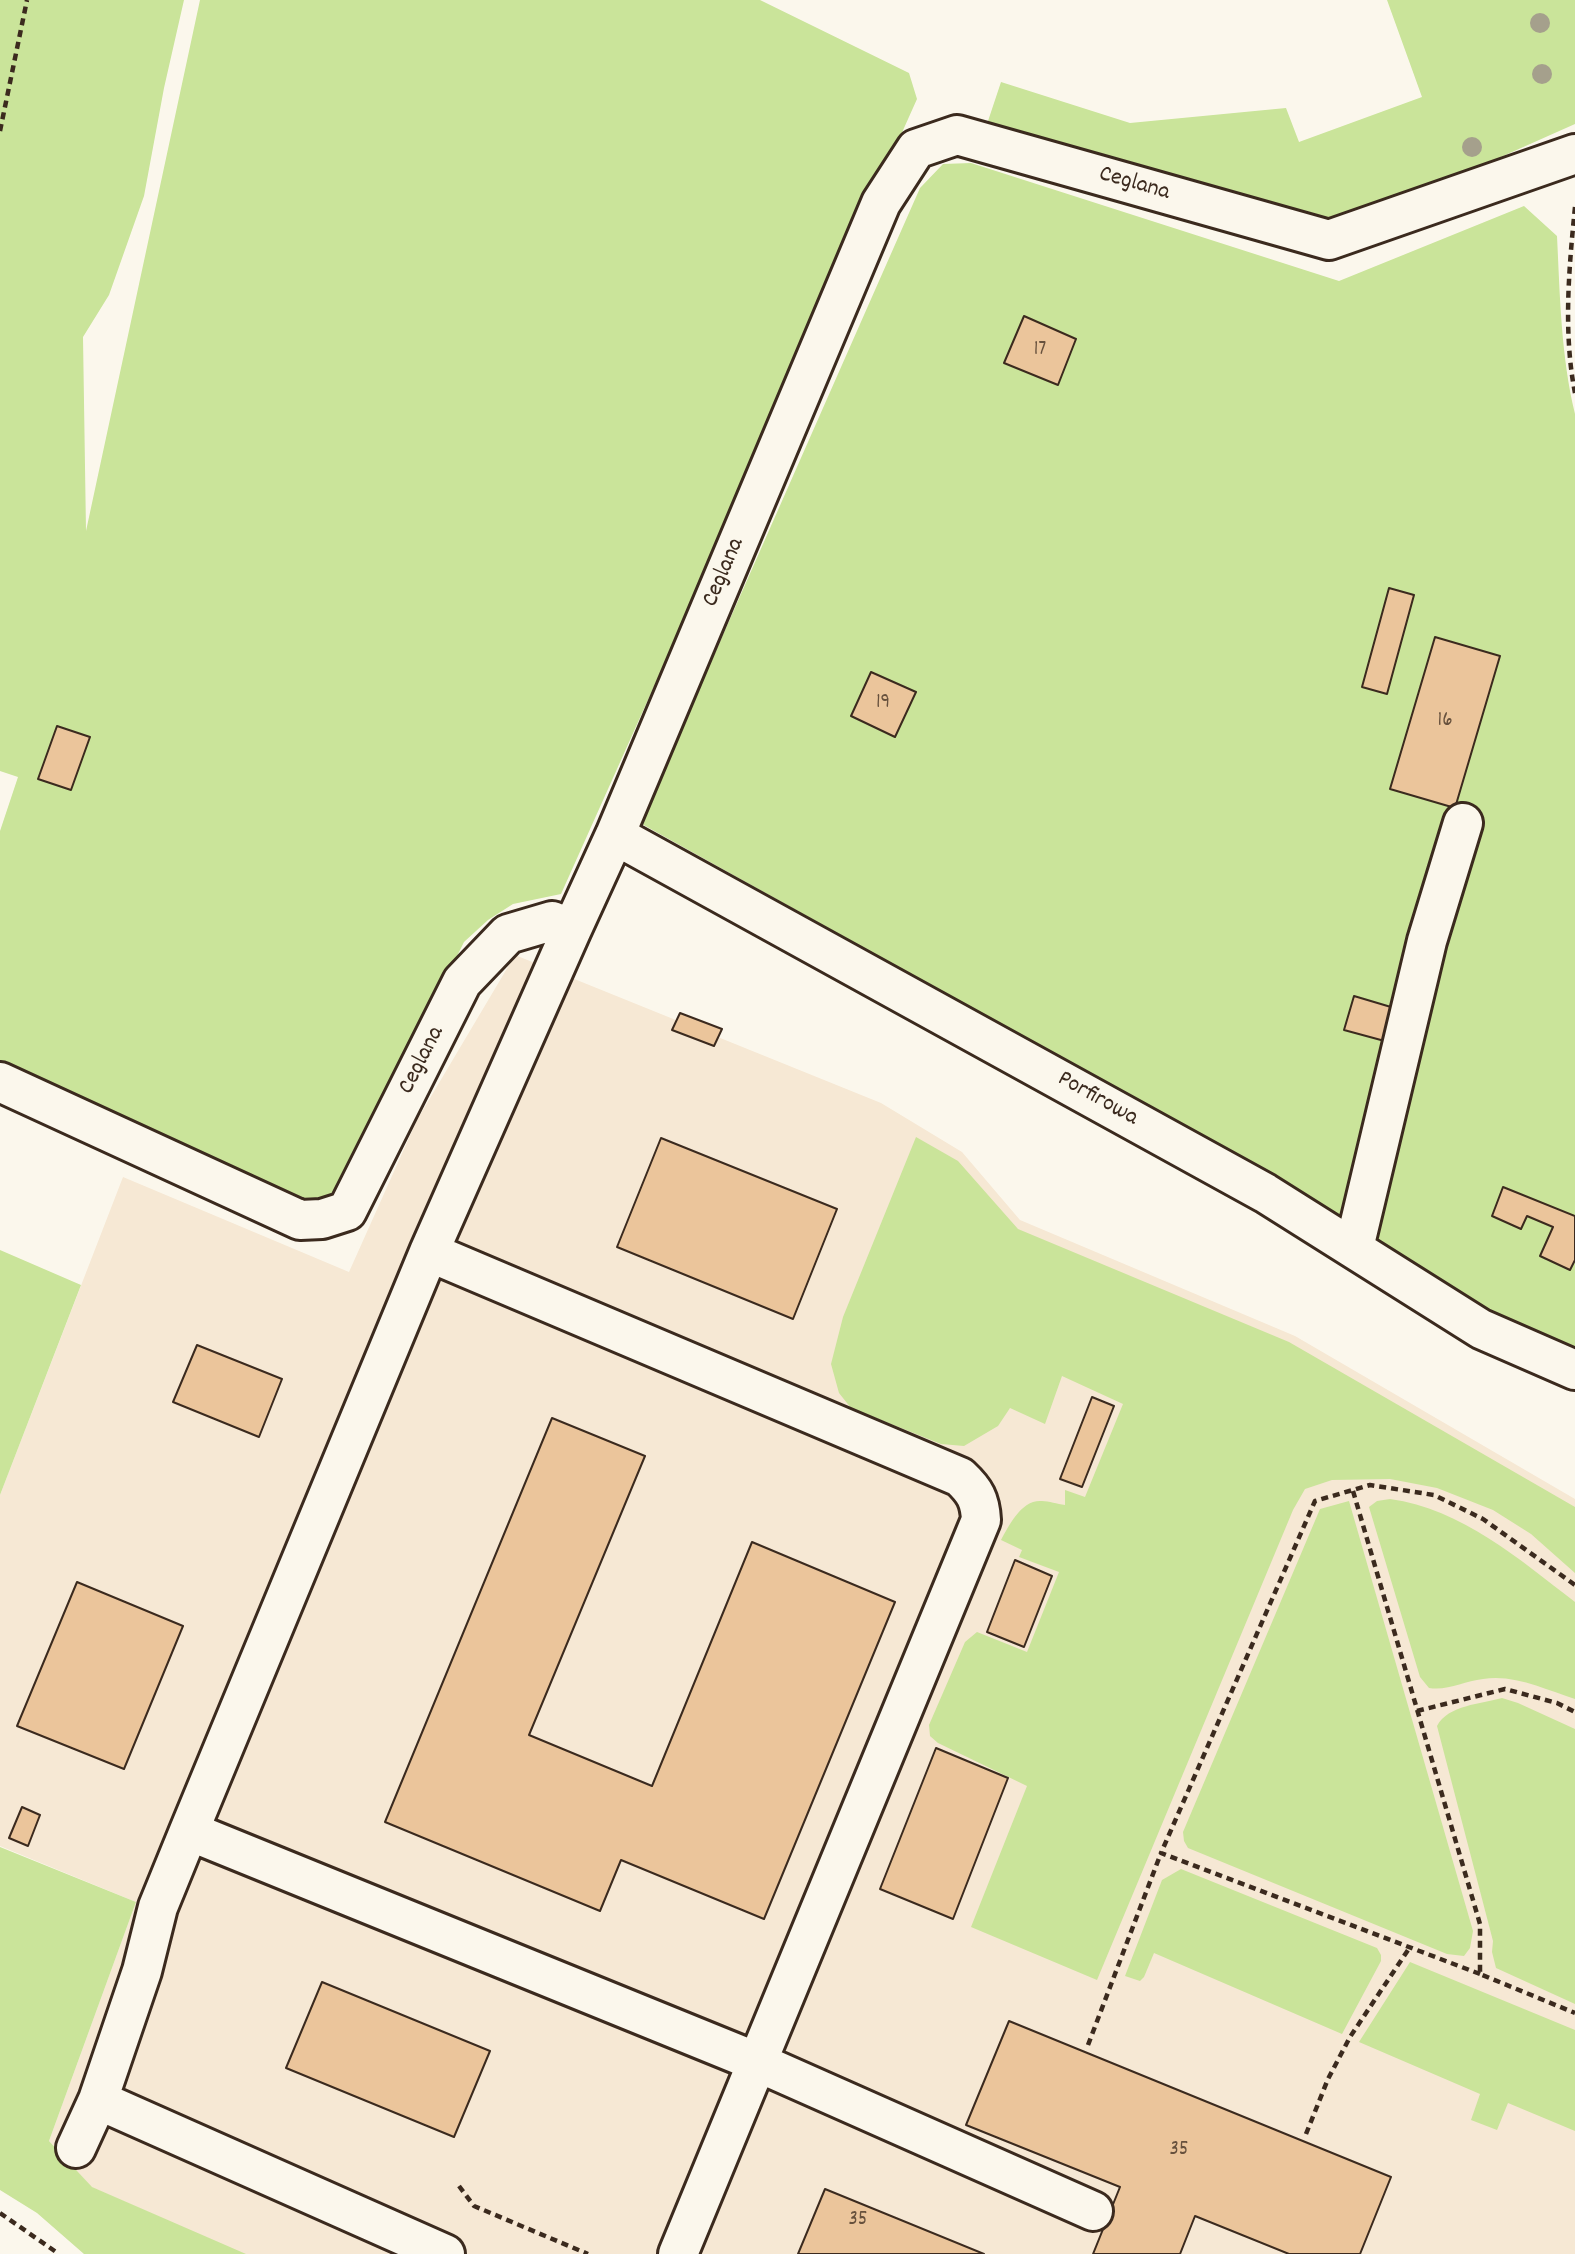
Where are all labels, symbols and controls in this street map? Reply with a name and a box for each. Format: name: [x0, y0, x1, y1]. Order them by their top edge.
street label: Ceglana: [1095, 161, 1173, 209]
house number: 17: [1034, 338, 1046, 364]
street label: Ceglana: [698, 534, 752, 612]
house number: 19: [876, 691, 890, 717]
house number: 16: [1438, 709, 1452, 735]
street label: Ceglana: [394, 1022, 452, 1100]
street label: Porfirowa: [1052, 1066, 1142, 1134]
house number: 35: [1169, 2138, 1189, 2164]
house number: 35: [848, 2208, 868, 2234]

